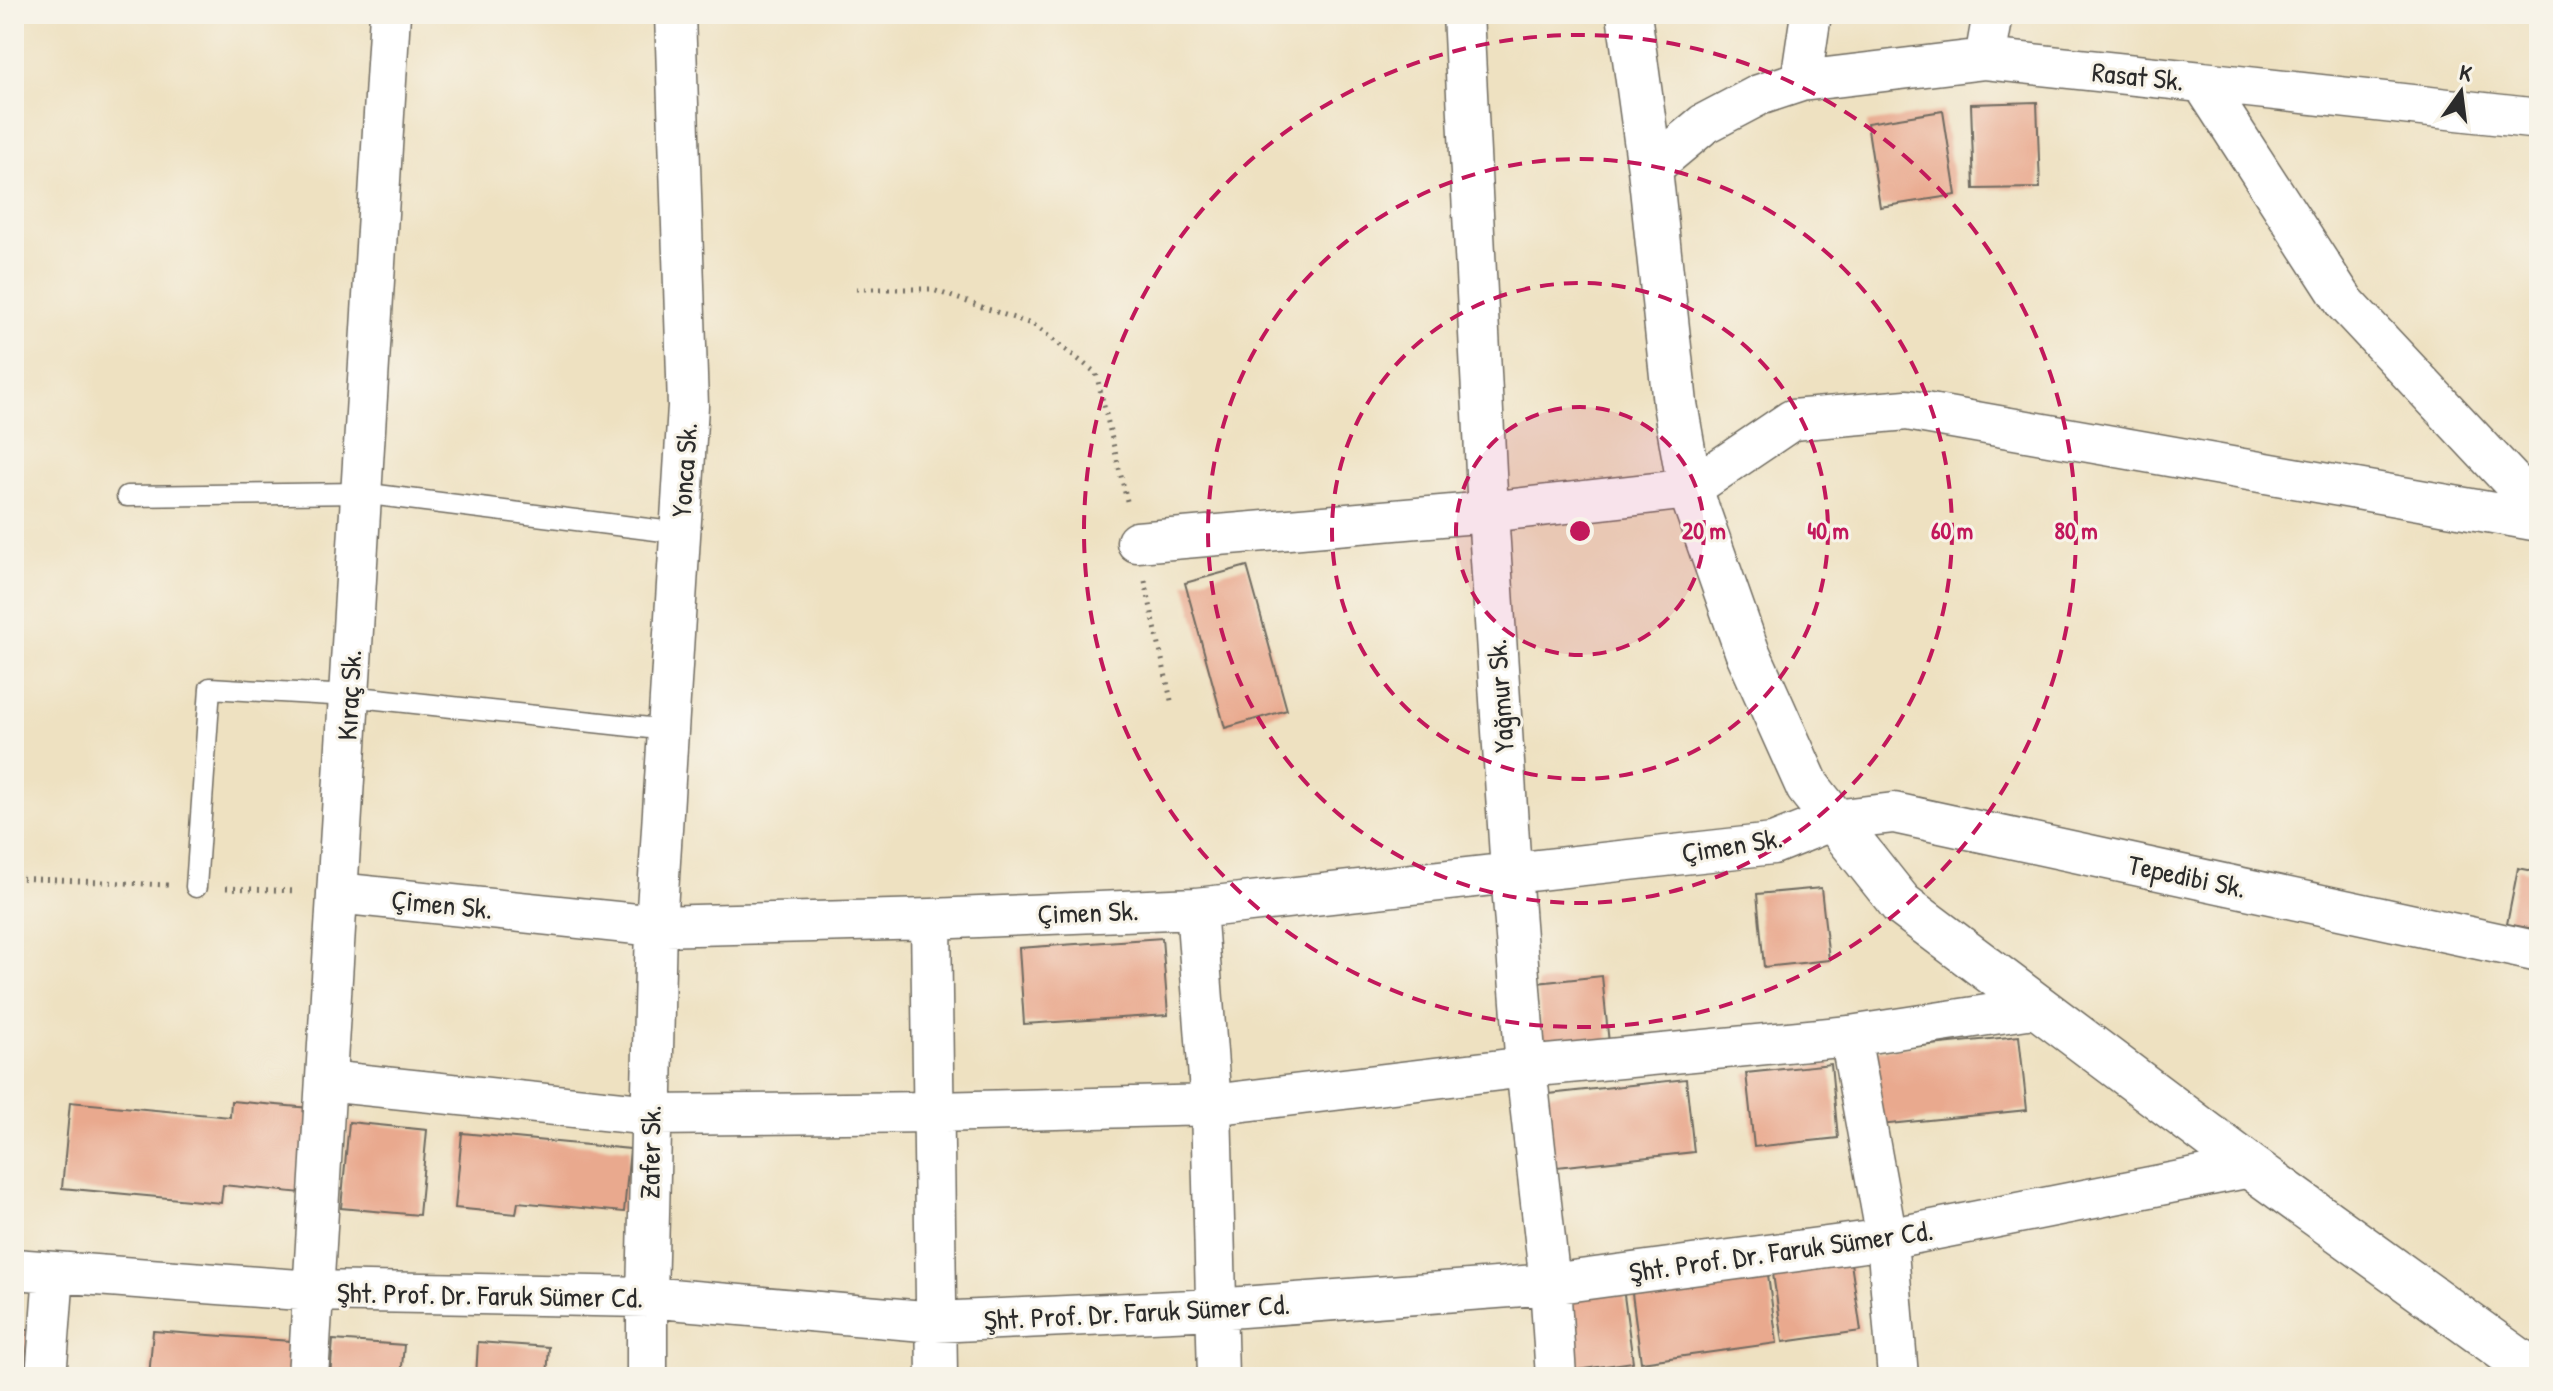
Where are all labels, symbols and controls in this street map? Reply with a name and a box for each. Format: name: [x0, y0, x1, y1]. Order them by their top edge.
street label: Rasat Sk.: [2090, 52, 2186, 100]
north arrow: [2421, 52, 2501, 132]
text: K: [2457, 57, 2476, 89]
street label: Yonca Sk.: [662, 421, 706, 519]
text: 20 m: [1682, 514, 1726, 546]
text: 40 m: [1807, 514, 1849, 546]
text: 60 m: [1931, 514, 1973, 546]
text: 80 m: [2055, 514, 2097, 546]
centre of rings: [1566, 517, 1594, 545]
street label: Yağmur Sk.: [1477, 638, 1523, 754]
street label: Kıraç Sk.: [328, 649, 370, 741]
street label: Çimen Sk.: [1679, 818, 1785, 872]
street label: Tepedibi Sk.: [2125, 845, 2249, 907]
street label: Çimen Sk.: [390, 880, 494, 928]
street label: Çimen Sk.: [1037, 891, 1139, 933]
street label: Zafer Sk.: [630, 1105, 670, 1199]
street label: Şht. Prof. Dr. Faruk Sümer Cd.: [1627, 1211, 1935, 1291]
street label: Şht. Prof. Dr. Faruk Sümer Cd.: [336, 1273, 644, 1317]
street label: Şht. Prof. Dr. Faruk Sümer Cd.: [983, 1285, 1291, 1339]

